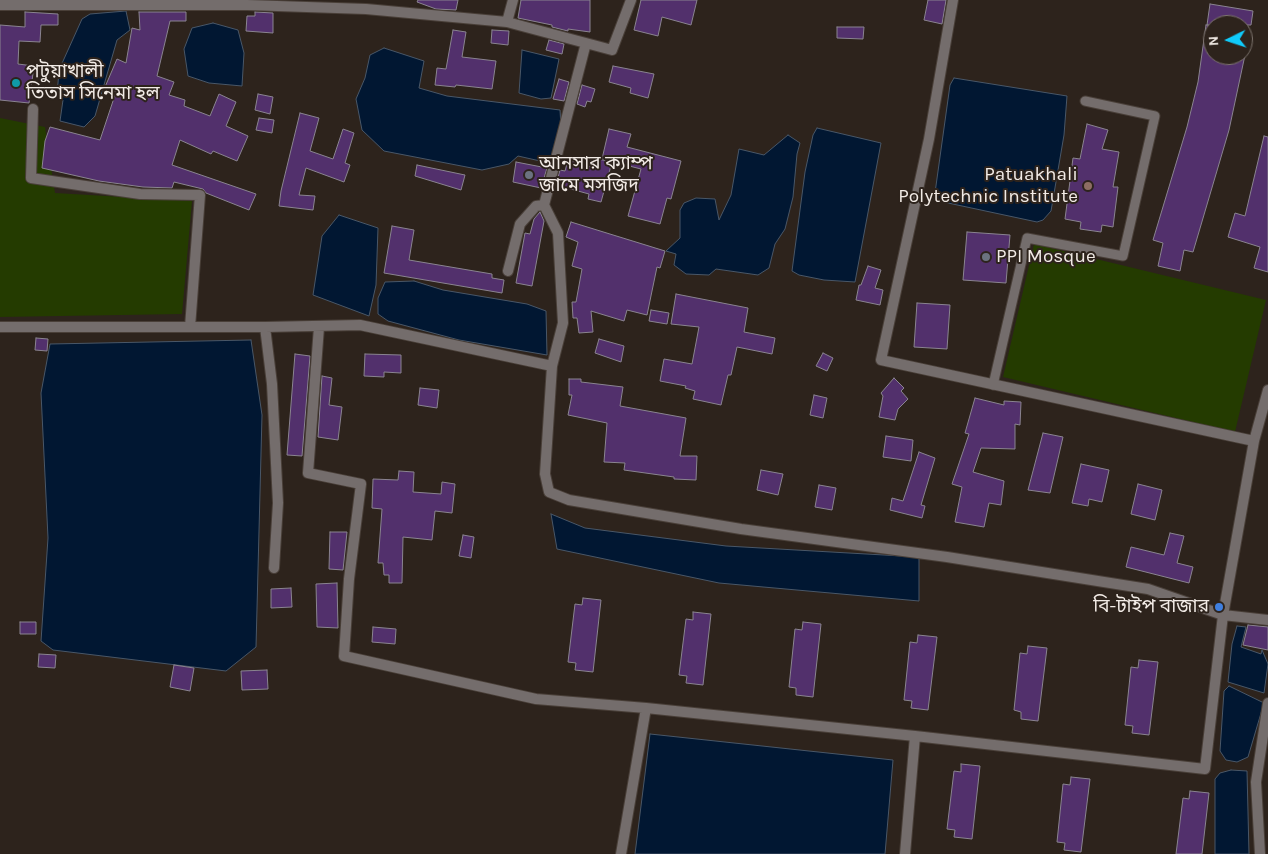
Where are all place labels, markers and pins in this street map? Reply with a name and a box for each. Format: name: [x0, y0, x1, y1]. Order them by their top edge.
place label: পটুয়াখালী তিতাস সিনেমা হল: [26, 61, 160, 105]
marker: পটুয়াখালী তিতাস সিনেমা হল: [10, 77, 22, 89]
place label: আনসার ক্যাম্প জামে মসজিদ: [539, 153, 653, 197]
place label: Patuakhali Polytechnic Institute: [898, 164, 1078, 208]
marker: আনসার ক্যাম্প জামে মসজিদ: [523, 169, 535, 181]
marker: Patuakhali Polytechnic Institute: [1082, 180, 1094, 192]
place label: PPI Mosque: [996, 246, 1096, 268]
marker: PPI Mosque: [980, 251, 992, 263]
place label: বি-টাইপ বাজার: [1093, 596, 1209, 618]
marker: বি-টাইপ বাজার: [1213, 601, 1225, 613]

